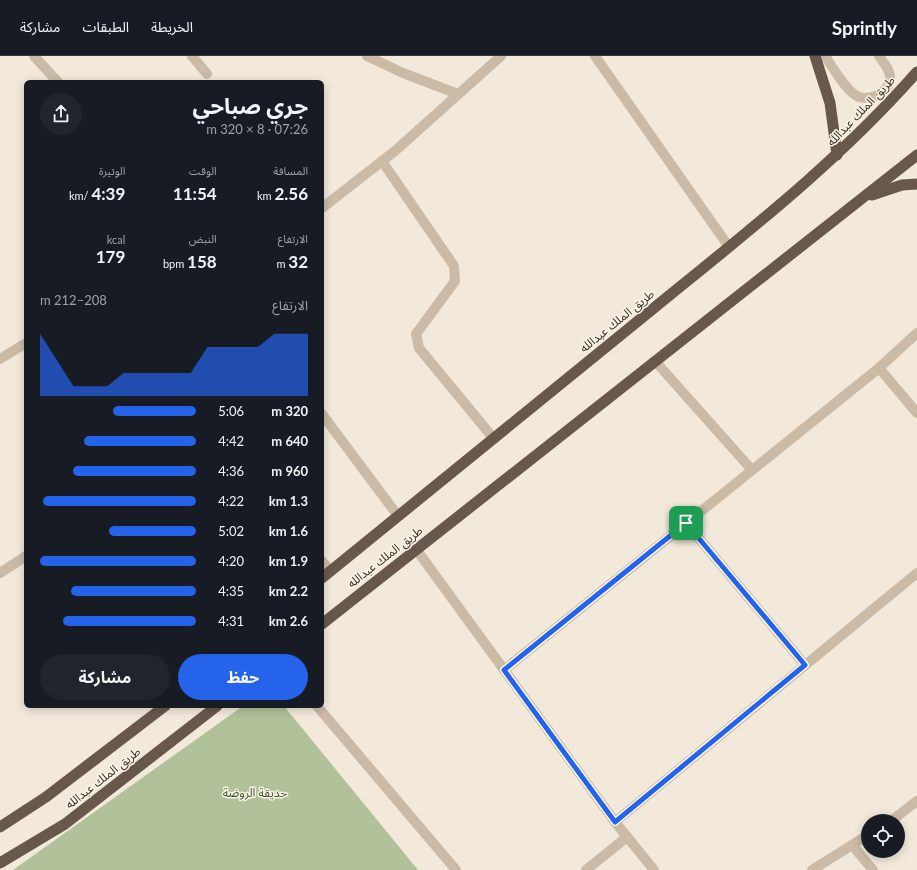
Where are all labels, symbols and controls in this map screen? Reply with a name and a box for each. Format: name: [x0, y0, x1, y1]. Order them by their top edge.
text: Sprintly: [832, 16, 897, 39]
text: مشاركة: [20, 18, 60, 35]
text: الطبقات: [82, 18, 129, 35]
text: الخريطة: [151, 18, 193, 35]
street label: طريق الملك عبدالله: [823, 73, 899, 149]
text: جري صباحي: [193, 92, 308, 119]
button: share: [40, 93, 82, 135]
text: 07:26 · 8 × 320 m: [206, 121, 308, 137]
text: الوتيرة: [99, 164, 125, 177]
text: الوقت: [189, 164, 217, 177]
text: المسافة: [273, 164, 308, 177]
text: 4:39: [91, 183, 125, 204]
text: 11:54: [173, 183, 217, 204]
text: 2.56: [274, 183, 308, 204]
text: /km: [69, 189, 91, 202]
text: km: [257, 189, 274, 202]
text: النبض: [189, 232, 217, 245]
text: الارتفاع: [278, 232, 308, 245]
text: kcal: [107, 233, 125, 246]
text: 179: [96, 246, 125, 267]
text: 158: [187, 251, 217, 272]
text: 32: [288, 251, 308, 272]
text: bpm: [163, 257, 187, 270]
text: m: [276, 257, 288, 270]
street label: طريق الملك عبدالله: [576, 286, 658, 356]
text: 208–212 m: [40, 292, 107, 308]
text: الارتفاع: [272, 297, 308, 313]
text: 5:06: [218, 403, 244, 419]
text: 320 m: [271, 403, 308, 419]
text: 4:42: [218, 433, 244, 449]
text: 640 m: [271, 433, 308, 449]
text: 4:36: [218, 463, 244, 479]
text: 960 m: [271, 463, 308, 479]
text: 4:22: [218, 493, 244, 509]
text: 1.3 km: [269, 493, 308, 509]
pin: [669, 506, 703, 540]
icon: arrive: [675, 512, 697, 534]
text: 5:02: [218, 523, 244, 539]
text: 1.6 km: [269, 523, 308, 539]
street label: طريق الملك عبدالله: [344, 523, 426, 591]
text: 4:20: [218, 553, 244, 569]
text: 1.9 km: [269, 553, 308, 569]
text: 4:35: [218, 583, 244, 599]
text: 2.2 km: [269, 583, 308, 599]
text: 4:31: [218, 613, 244, 629]
text: 2.6 km: [269, 613, 308, 629]
button: مشاركة: [40, 654, 170, 700]
button: حفظ: [178, 654, 308, 700]
street label: طريق الملك عبدالله: [62, 744, 144, 812]
park label: حديقة الروضة: [223, 785, 287, 800]
map controls: [861, 814, 905, 858]
button: locate: [861, 814, 905, 858]

